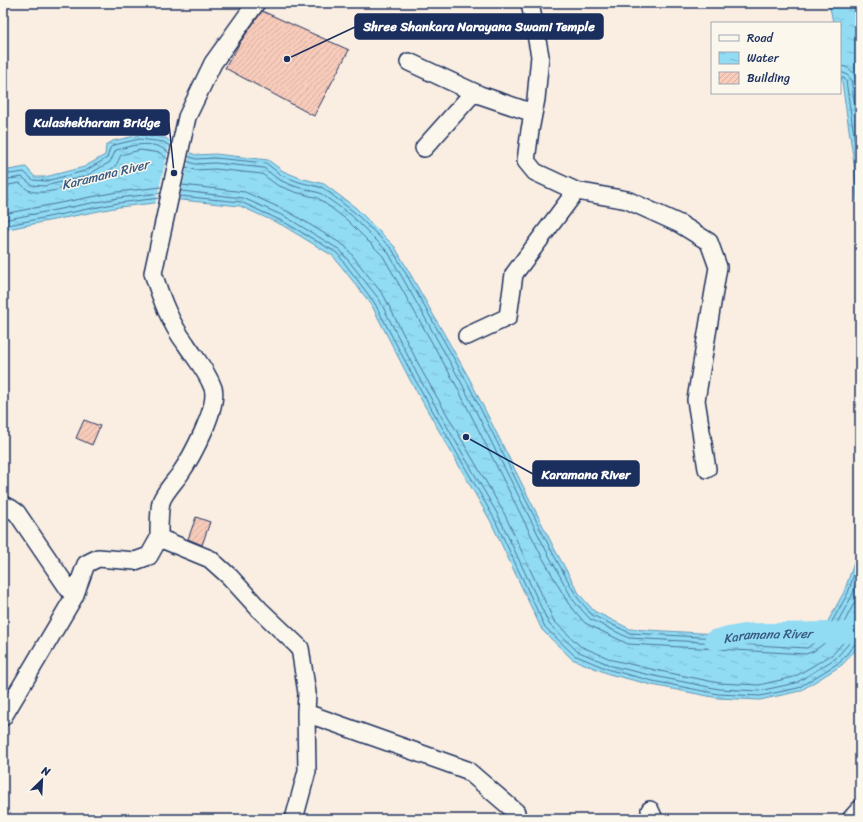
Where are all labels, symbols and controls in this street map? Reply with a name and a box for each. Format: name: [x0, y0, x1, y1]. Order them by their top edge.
callout: Shree Shankara Narayana Swami Temple: [355, 14, 603, 39]
text: Shree Shankara Narayana Swami Temple: [362, 15, 595, 38]
legend: [711, 22, 841, 94]
text: Road: [747, 27, 774, 49]
text: Water: [747, 47, 780, 69]
text: Building: [747, 67, 790, 89]
callout: Kulashekharam Bridge: [26, 110, 169, 135]
text: Kulashekharam Bridge: [33, 111, 161, 134]
water label: Karamana River: [59, 152, 154, 196]
callout: Karamana River: [533, 461, 639, 486]
text: Karamana River: [541, 463, 632, 486]
water label: Karamana River: [721, 622, 815, 650]
north arrow: [22, 760, 62, 800]
text: N: [38, 761, 54, 782]

